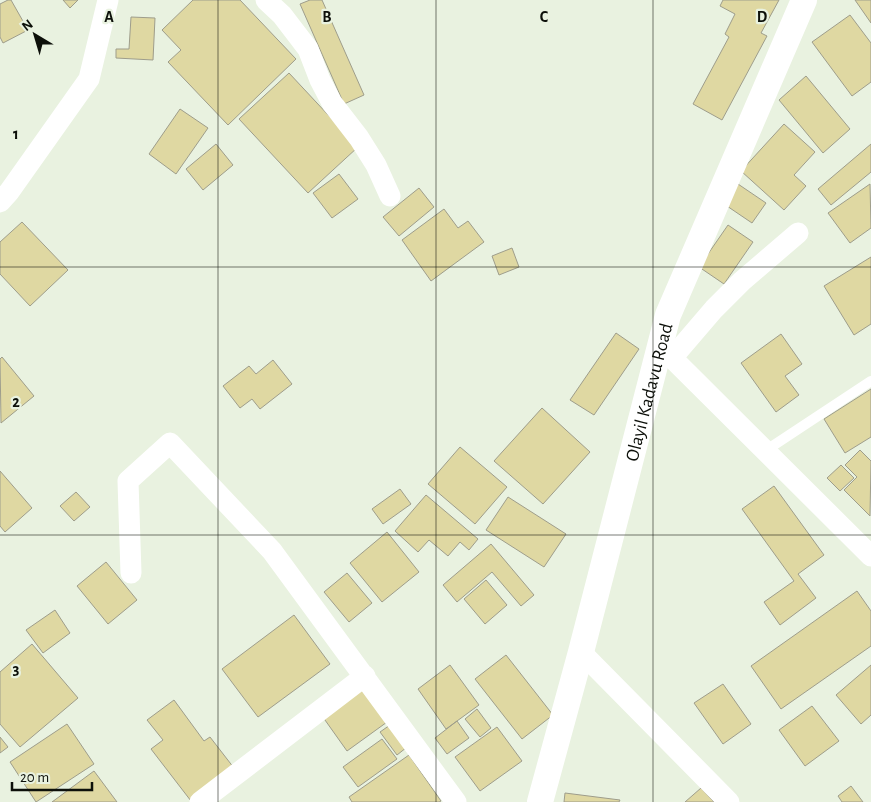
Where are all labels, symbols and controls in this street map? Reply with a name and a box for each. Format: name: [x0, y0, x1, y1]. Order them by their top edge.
text: A: [104, 9, 114, 25]
text: B: [322, 9, 332, 25]
text: C: [540, 9, 549, 25]
text: D: [757, 9, 768, 25]
north arrow: [10, 10, 60, 60]
text: N: [19, 17, 36, 34]
text: 1: [13, 126, 19, 142]
street label: Olayil Kadavu Road: [623, 321, 677, 463]
text: 2: [12, 394, 20, 410]
text: 3: [13, 661, 20, 677]
scale bar: [12, 760, 92, 792]
text: 20 m: [20, 770, 49, 785]

